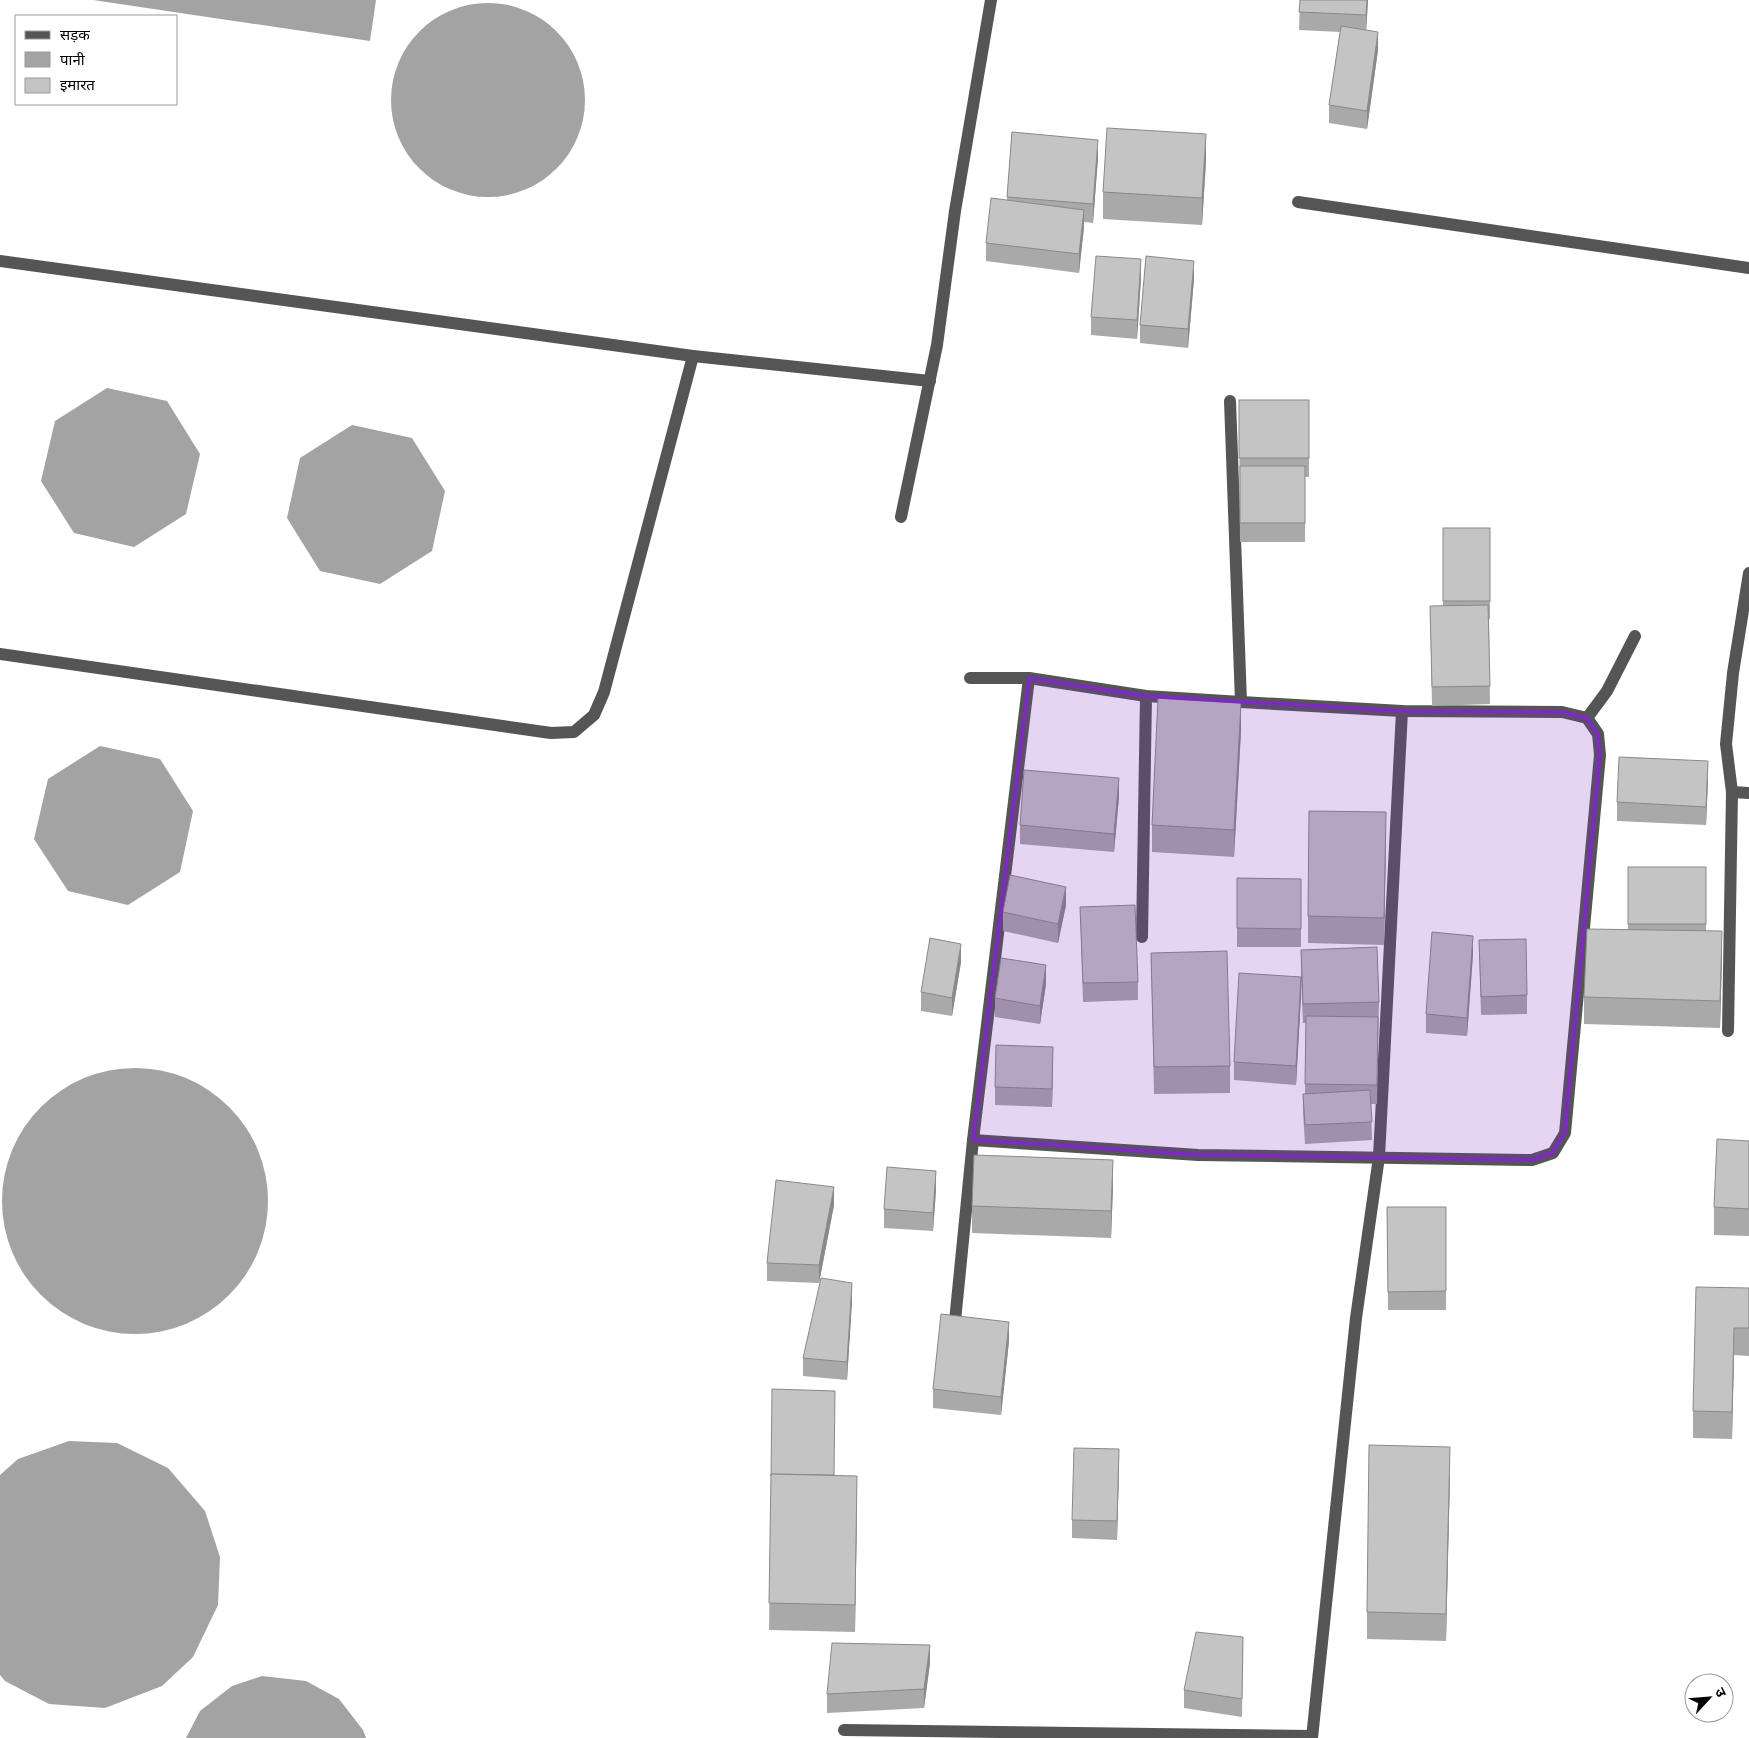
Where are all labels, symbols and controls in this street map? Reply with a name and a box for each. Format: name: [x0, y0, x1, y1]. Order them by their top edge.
legend: [15, 15, 178, 105]
text: सड़क: [60, 25, 90, 43]
text: पानी: [60, 50, 86, 68]
text: इमारत: [60, 75, 95, 93]
north arrow: [1684, 1673, 1734, 1723]
text: उ: [1712, 1685, 1731, 1700]

